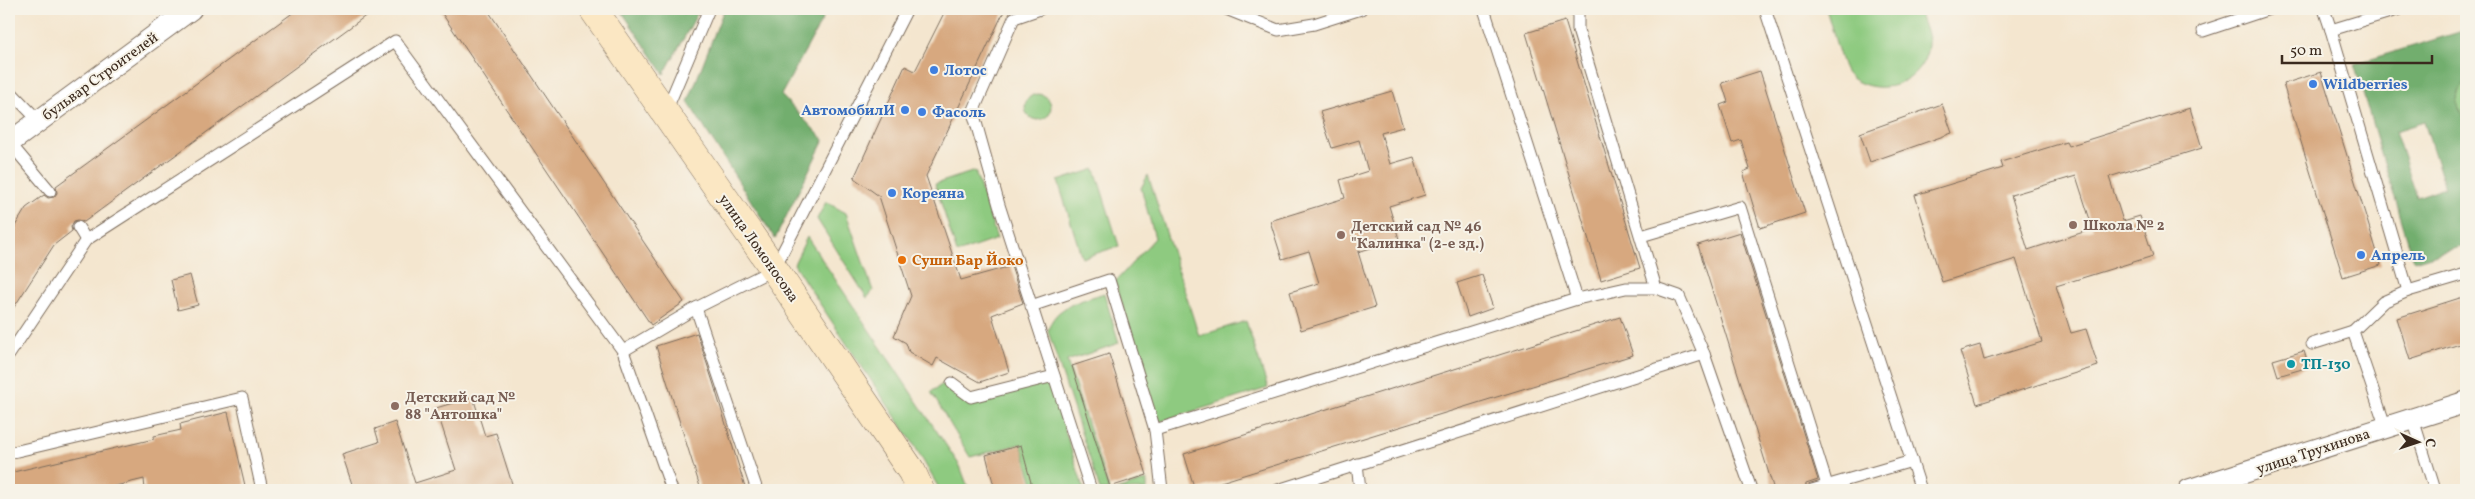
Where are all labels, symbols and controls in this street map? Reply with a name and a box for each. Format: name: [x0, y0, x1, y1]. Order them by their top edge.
street label: бульвар Строителей: [39, 28, 163, 126]
scale bar: [2282, 32, 2432, 64]
text: 50 m: [2290, 41, 2322, 62]
place label: Лотос: [944, 61, 987, 82]
marker: Лотос: [928, 64, 940, 76]
place label: Wildberries: [2323, 75, 2408, 96]
marker: Wildberries: [2307, 78, 2319, 90]
place label: АвтомобилИ: [801, 101, 895, 122]
place label: Фасоль: [932, 103, 987, 124]
marker: АвтомобилИ: [899, 104, 911, 116]
marker: Фасоль: [916, 106, 928, 118]
place label: Кореяна: [902, 184, 965, 205]
marker: Кореяна: [886, 187, 898, 199]
street label: улица Ломоносова: [713, 190, 803, 307]
place label: Школа № 2: [2083, 216, 2165, 237]
place label: Детский сад № 46 "Калинка" (2-е зд.): [1351, 217, 1484, 255]
marker: Школа № 2: [2067, 219, 2079, 231]
marker: Детский сад № 46 "Калинка" (2-е зд.): [1335, 229, 1347, 241]
place label: Апрель: [2371, 246, 2426, 267]
marker: Апрель: [2355, 249, 2367, 261]
place label: Суши Бар Йоко: [912, 251, 1024, 272]
marker: Суши Бар Йоко: [896, 254, 908, 266]
place label: ТП-130: [2301, 355, 2351, 376]
marker: ТП-130: [2285, 358, 2297, 370]
place label: Детский сад № 88 "Антошка": [405, 388, 516, 426]
marker: Детский сад № 88 "Антошка": [389, 400, 401, 412]
north arrow: [2392, 416, 2442, 466]
street label: улица Трухинова: [2254, 424, 2373, 481]
text: С: [2420, 438, 2439, 448]

